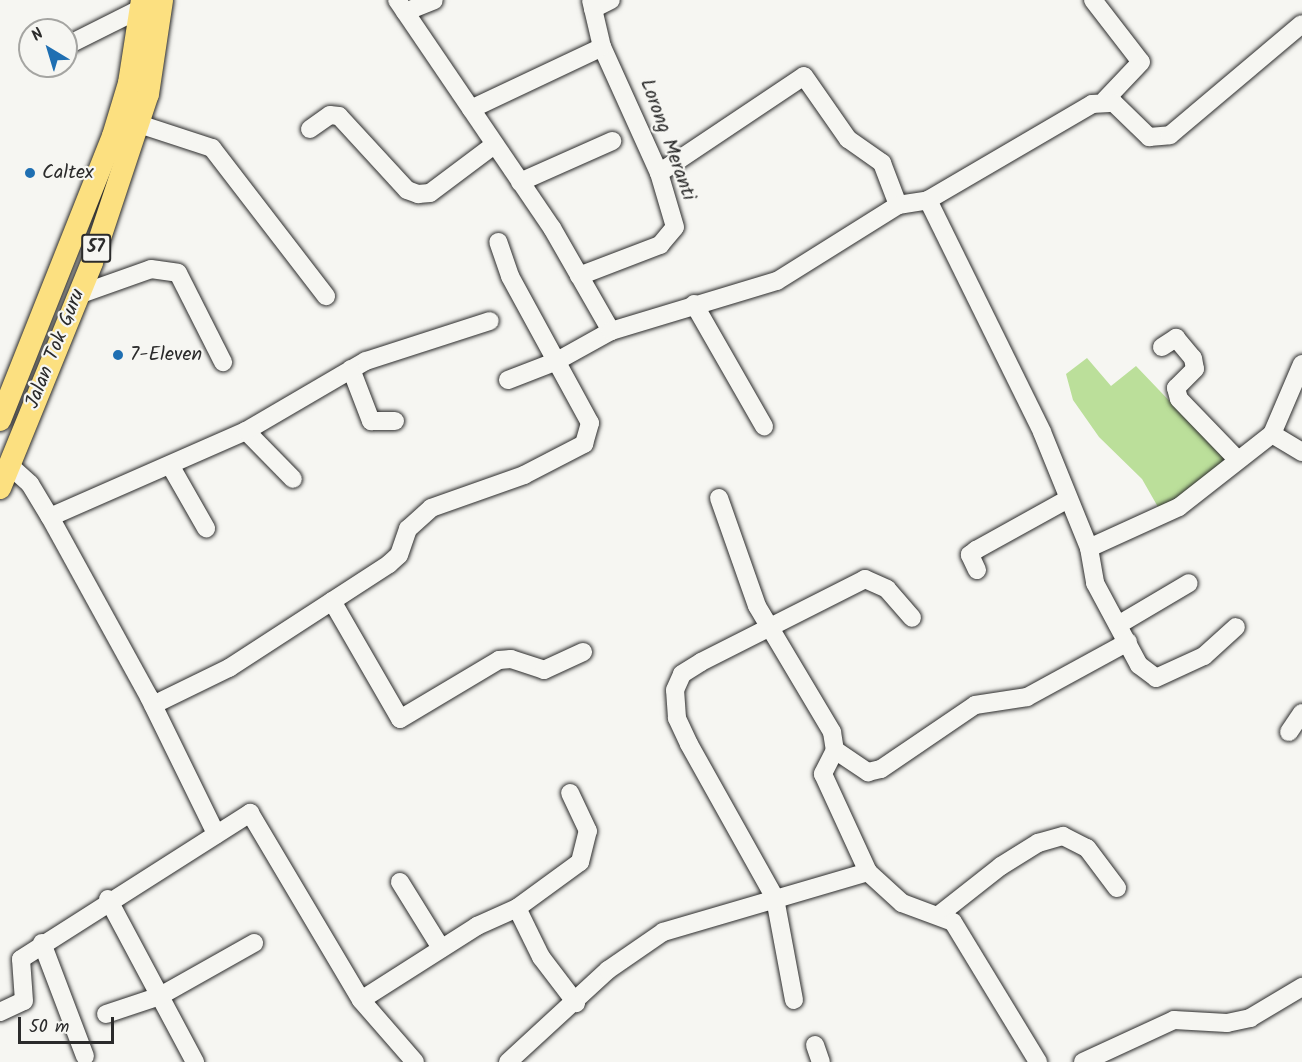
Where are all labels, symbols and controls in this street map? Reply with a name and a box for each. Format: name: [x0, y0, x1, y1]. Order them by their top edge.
north arrow: [18, 18, 78, 78]
text: N: [26, 22, 50, 48]
street label: Lorong Meranti: [634, 76, 700, 204]
place label: Caltex: [42, 161, 94, 185]
marker: Caltex: [23, 166, 37, 180]
road number: 57: [81, 233, 111, 263]
street label: Jalan Tok Guru: [21, 286, 91, 412]
place label: 7-Eleven: [130, 343, 202, 367]
marker: 7-Eleven: [111, 348, 125, 362]
scale bar: [21, 1005, 117, 1043]
text: 50 m: [29, 1013, 69, 1042]

